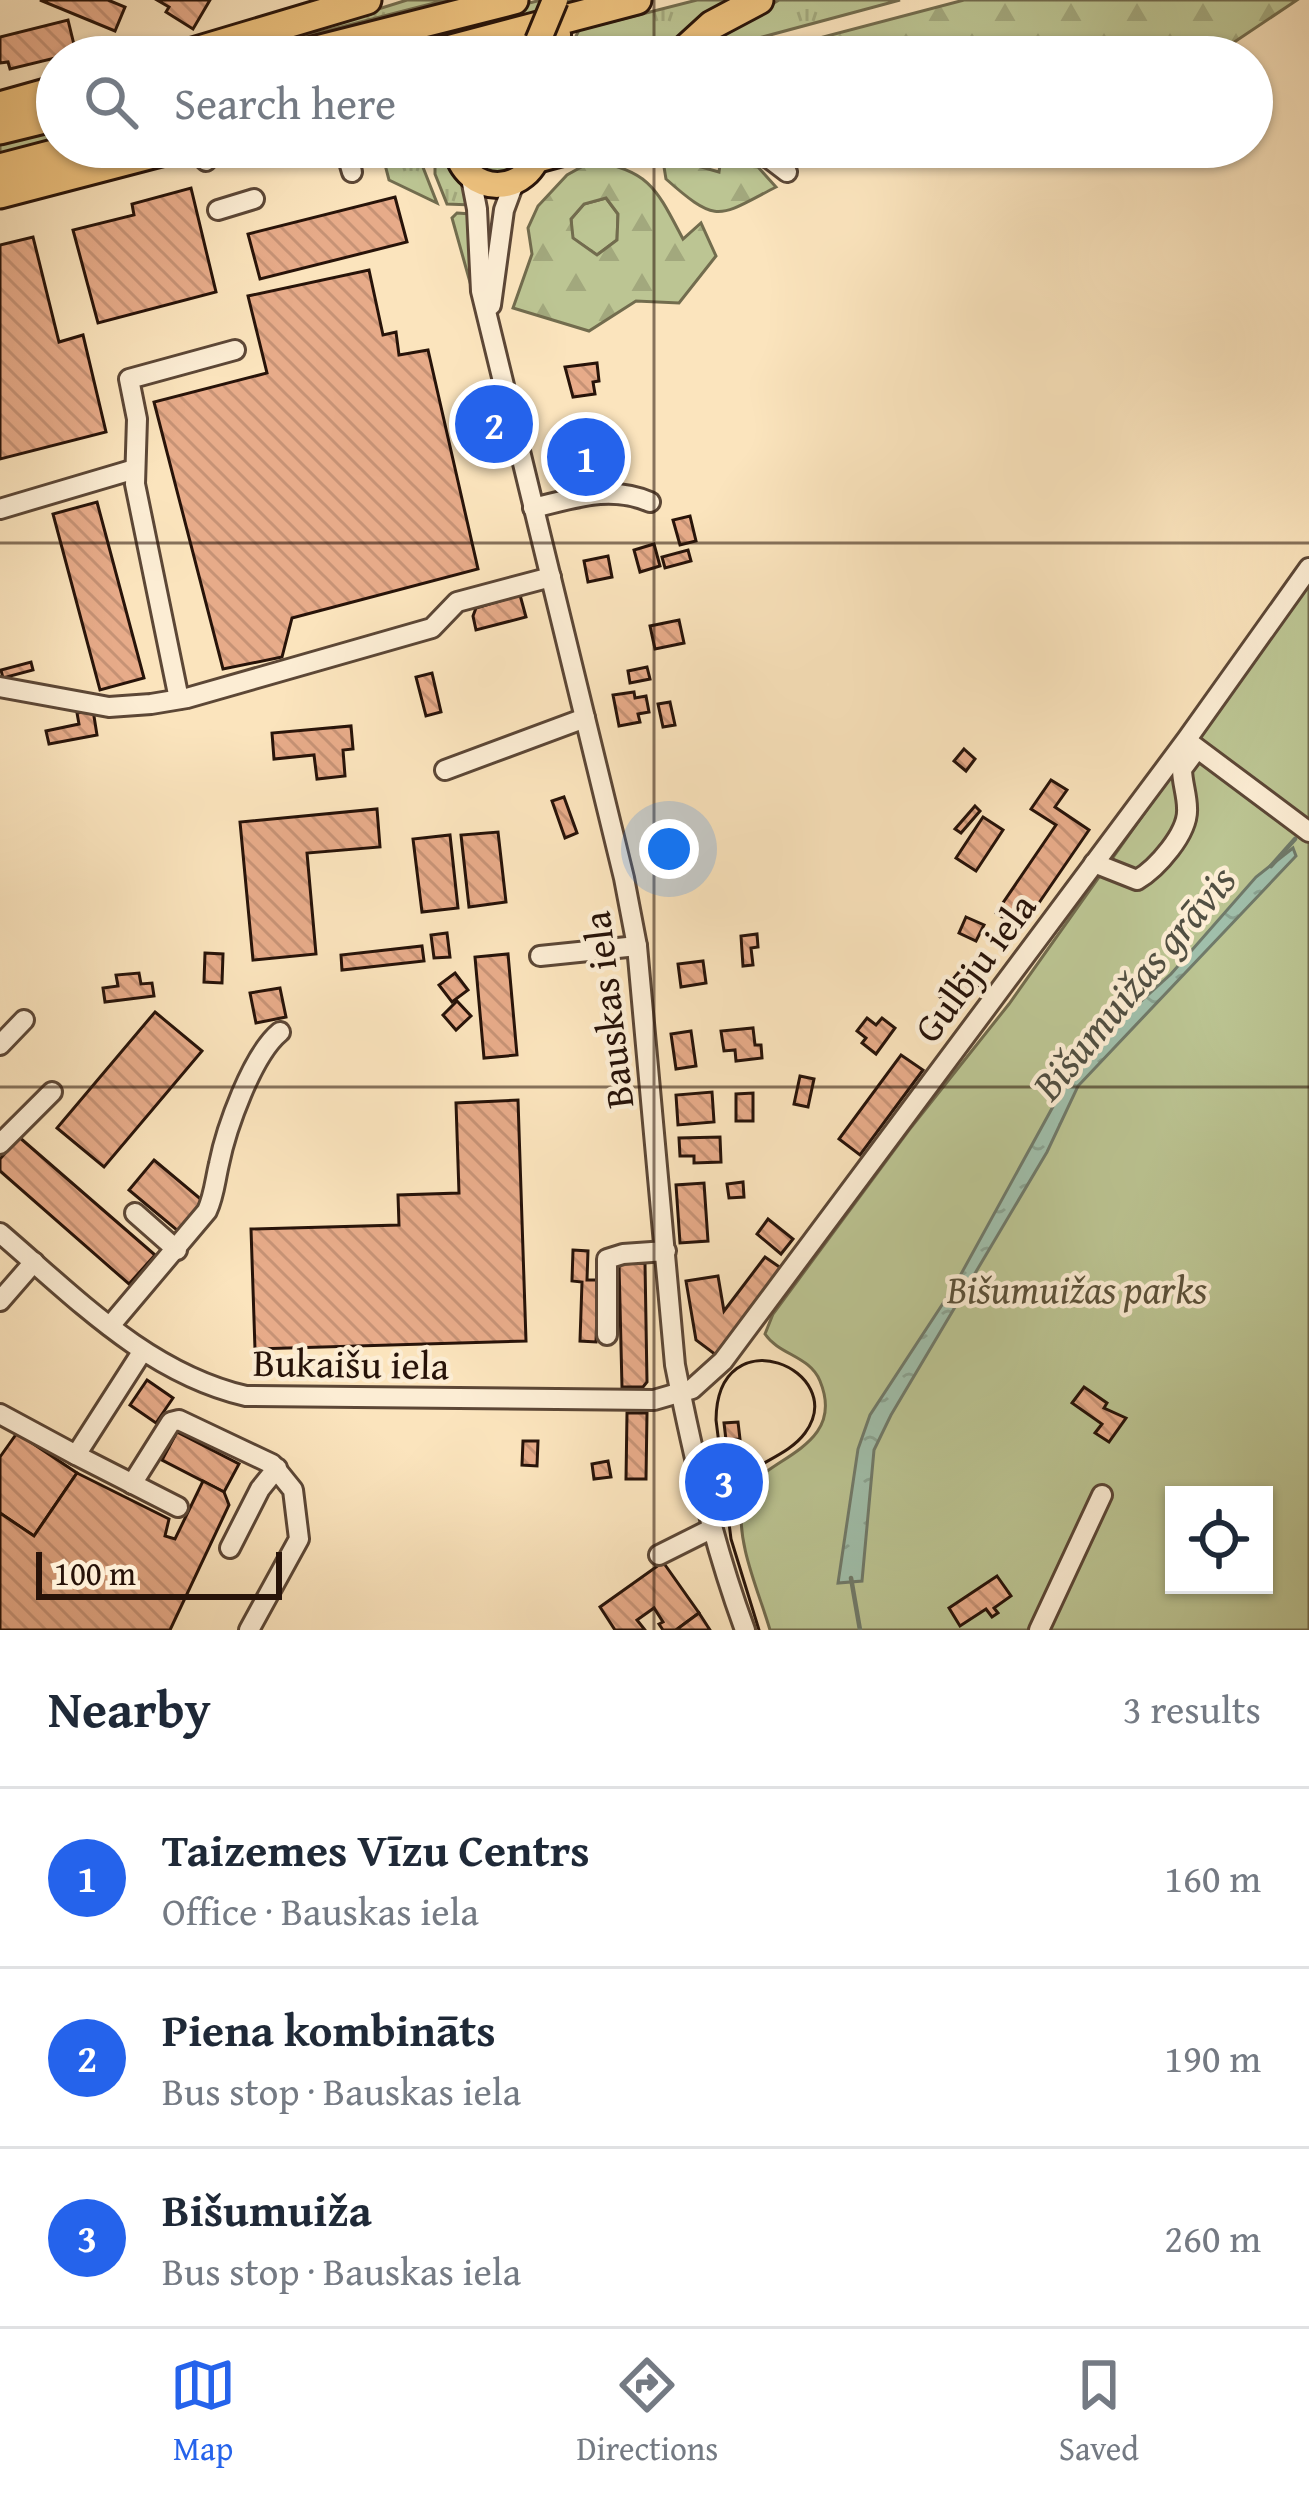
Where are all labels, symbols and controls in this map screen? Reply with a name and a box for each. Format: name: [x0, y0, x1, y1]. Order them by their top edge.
search box: [36, 36, 1273, 168]
icon: search: [78, 69, 144, 135]
text: Search here: [174, 70, 396, 135]
pin: 2: [455, 379, 533, 469]
pin: 1: [547, 412, 625, 502]
your location: [639, 819, 699, 879]
water label: Bišumuižas grāvis: [1016, 851, 1249, 1113]
street label: Gulbju iela: [899, 880, 1049, 1054]
street label: Bauskas iela: [567, 908, 647, 1112]
park label: Bišumuižas parks: [946, 1260, 1207, 1317]
street label: Bukaišu iela: [252, 1333, 450, 1393]
pin: 3: [685, 1437, 763, 1527]
map controls: [1165, 1486, 1273, 1594]
button: locate: [1165, 1486, 1273, 1594]
scale bar: [36, 1546, 282, 1599]
text: 100 m: [54, 1549, 136, 1597]
text: Nearby: [48, 1671, 211, 1746]
text: 3 results: [1123, 1680, 1261, 1737]
text: Taizemes Vīzu Centrs: [162, 1817, 590, 1882]
text: 1: [77, 1849, 97, 1906]
text: 160 m: [1164, 1849, 1261, 1906]
text: Office · Bauskas iela: [162, 1882, 479, 1939]
text: Piena kombināts: [162, 1997, 496, 2062]
text: 2: [77, 2029, 97, 2086]
text: 190 m: [1164, 2029, 1261, 2086]
text: Bus stop · Bauskas iela: [162, 2062, 521, 2119]
text: Bišumuiža: [162, 2177, 372, 2242]
text: 3: [77, 2209, 97, 2266]
text: 260 m: [1164, 2209, 1261, 2266]
text: Bus stop · Bauskas iela: [162, 2242, 521, 2299]
tab: Map: [170, 2352, 236, 2472]
tab: Directions: [577, 2352, 718, 2472]
tab: Saved: [1059, 2352, 1139, 2472]

